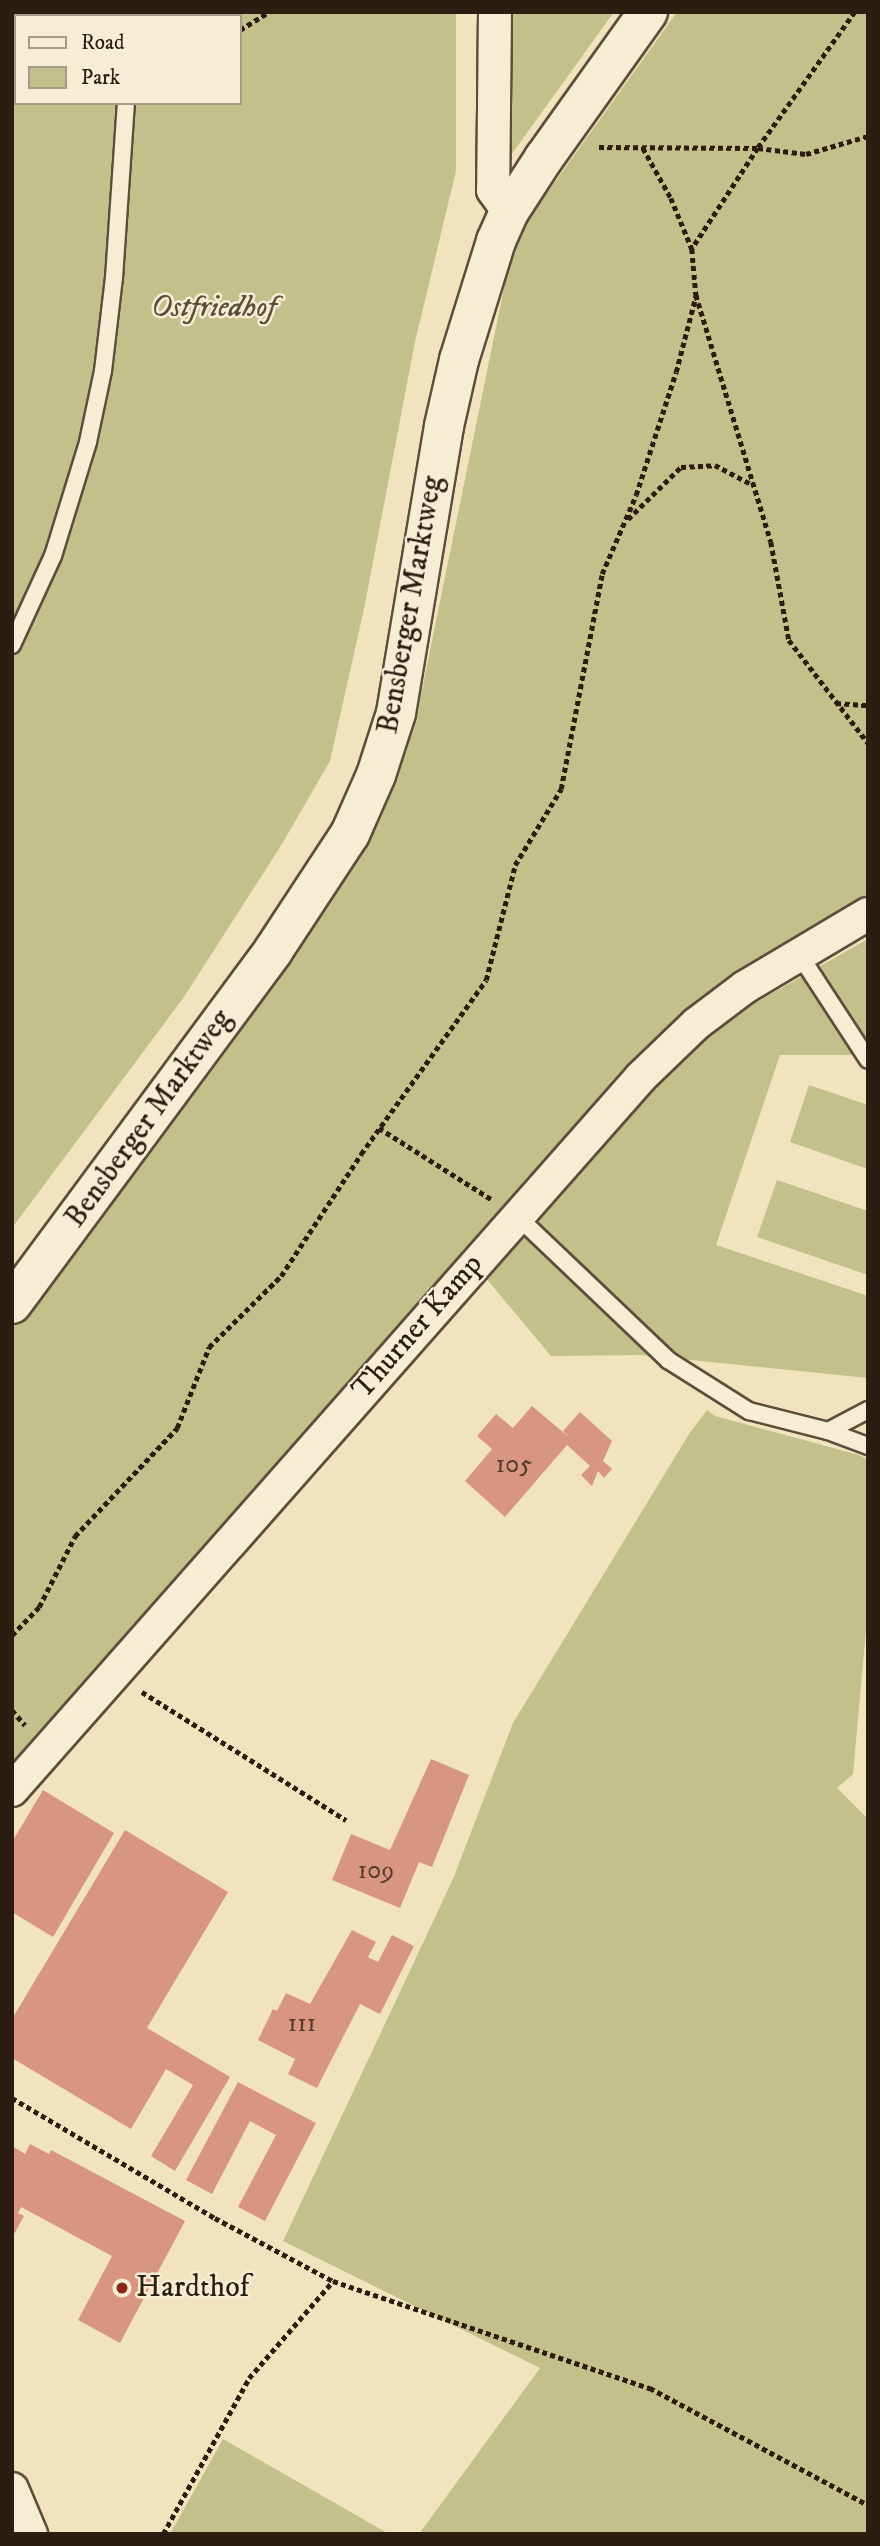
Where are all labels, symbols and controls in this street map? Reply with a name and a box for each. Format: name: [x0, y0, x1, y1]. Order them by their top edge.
legend: [14, 14, 242, 105]
text: Road: [81, 30, 125, 56]
text: Park: [81, 65, 120, 91]
park label: Ostfriedhof: [151, 290, 277, 326]
street label: Bensberger Marktweg: [371, 473, 451, 737]
street label: Bensberger Marktweg: [58, 1003, 240, 1235]
street label: Thurner Kamp: [345, 1247, 491, 1407]
house number: 105: [496, 1449, 532, 1481]
house number: 109: [358, 1855, 394, 1887]
house number: 111: [288, 2008, 316, 2040]
place label: Hardthof: [136, 2270, 249, 2306]
marker: Hardthof: [114, 2280, 130, 2296]

